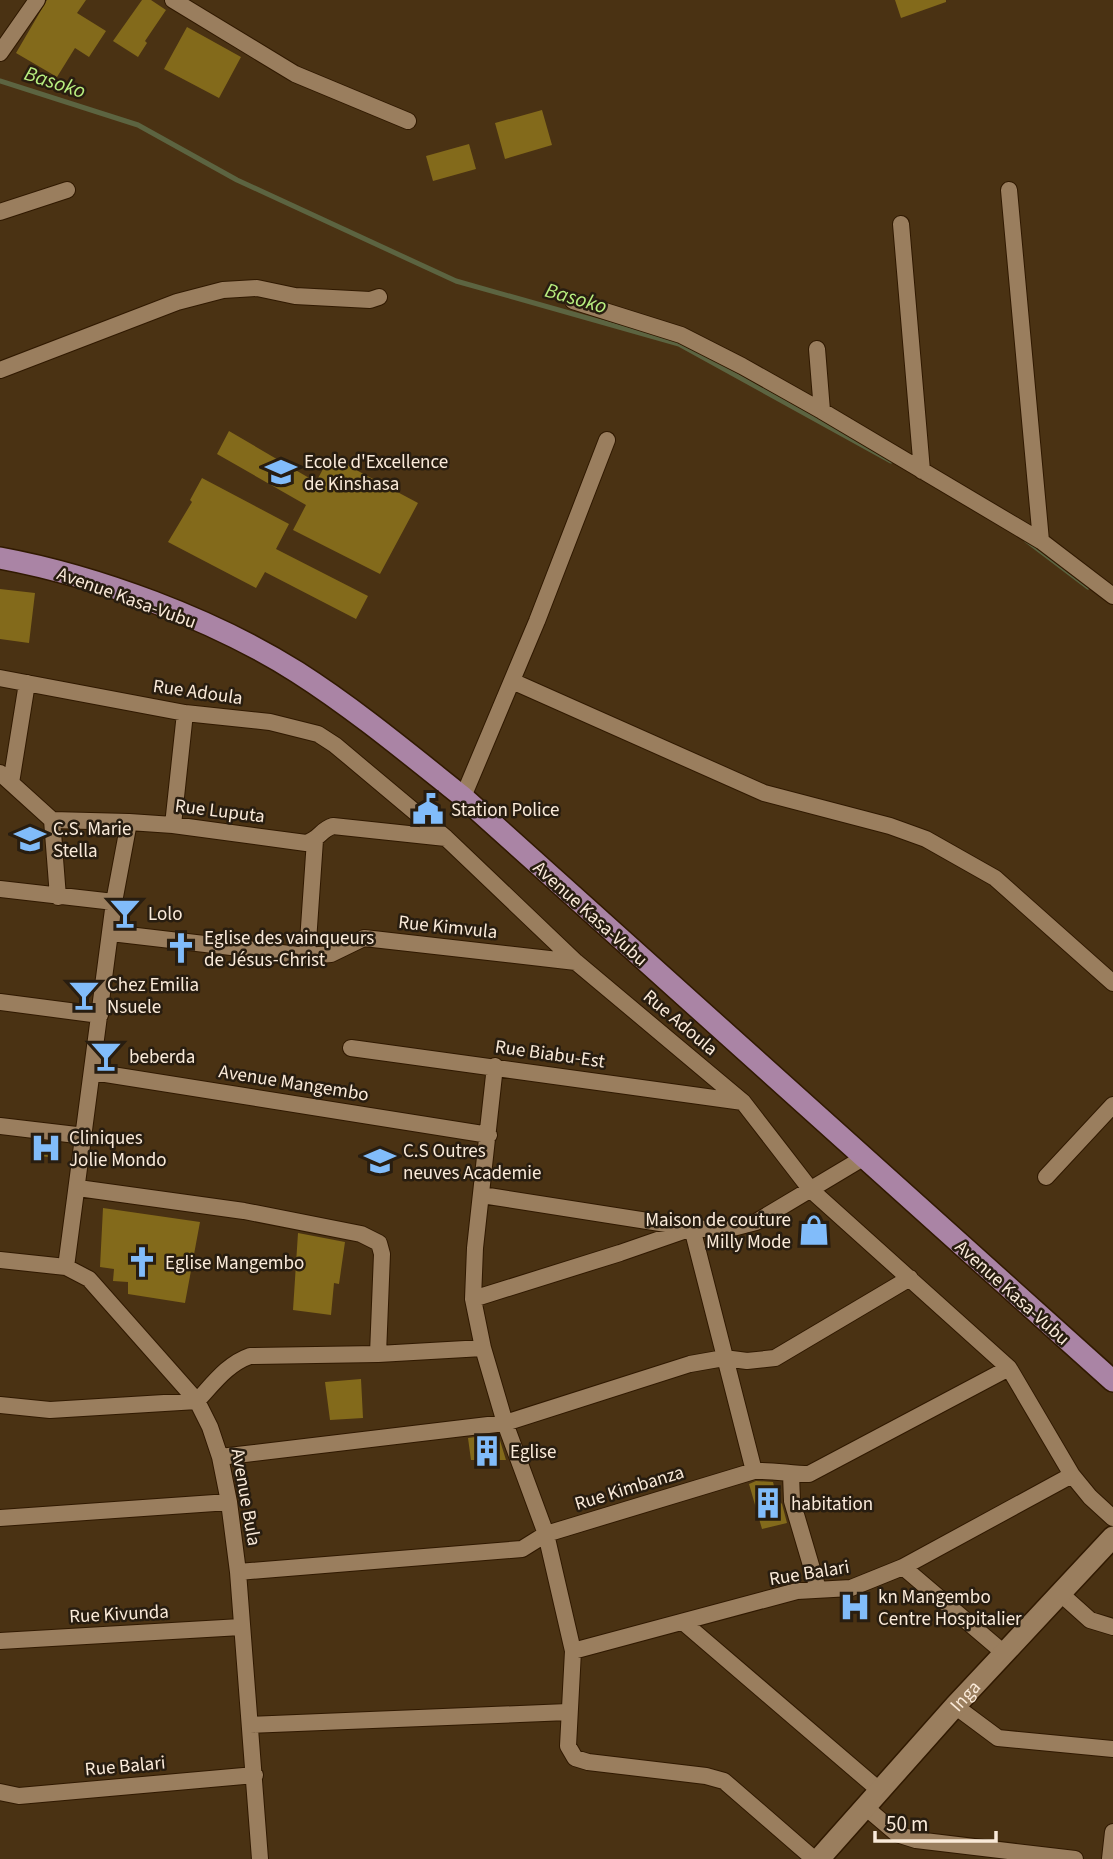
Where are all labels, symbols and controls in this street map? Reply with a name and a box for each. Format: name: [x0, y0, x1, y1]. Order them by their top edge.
water label: Basoko: [20, 58, 90, 106]
water label: Basoko: [542, 275, 610, 321]
place label: Ecole d'Excellence de Kinshasa: [304, 449, 448, 498]
school or university icon: Ecole d'Excellence de Kinshasa: [264, 455, 298, 489]
street label: Avenue Kasa-Vubu: [53, 561, 200, 636]
street label: Rue Adoula: [151, 673, 244, 712]
public building icon: Station Police: [411, 792, 445, 826]
street label: Rue Luputa: [173, 793, 266, 830]
place label: Station Police: [451, 797, 559, 824]
place label: C.S. Marie Stella: [53, 816, 131, 865]
school or university icon: C.S. Marie Stella: [13, 822, 47, 856]
street label: Avenue Kasa-Vubu: [527, 855, 653, 973]
bar icon: Lolo: [108, 896, 142, 930]
place label: Lolo: [148, 901, 182, 928]
street label: Rue Kimvula: [397, 909, 499, 946]
place label: Eglise des vainqueurs de Jésus-Christ: [204, 925, 374, 974]
church icon: Eglise des vainqueurs de Jésus-Christ: [164, 931, 198, 965]
place label: Chez Emilia Nsuele: [107, 972, 199, 1021]
bar icon: Chez Emilia Nsuele: [67, 978, 101, 1012]
street label: Rue Adoula: [637, 984, 723, 1063]
street label: Rue Biabu-Est: [493, 1033, 607, 1076]
bar icon: beberda: [89, 1039, 123, 1073]
place label: beberda: [129, 1044, 195, 1071]
street label: Avenue Mangembo: [217, 1058, 371, 1109]
place label: Cliniques Jolie Mondo: [69, 1125, 167, 1174]
hospital icon: Cliniques Jolie Mondo: [29, 1131, 63, 1165]
place label: C.S Outres neuves Academie: [403, 1138, 541, 1187]
school or university icon: C.S Outres neuves Academie: [363, 1144, 397, 1178]
place label: Maison de couture Milly Mode: [645, 1207, 791, 1256]
shop icon: Maison de couture Milly Mode: [797, 1213, 831, 1247]
street label: Avenue Kasa-Vubu: [949, 1234, 1075, 1352]
church icon: Eglise Mangembo: [125, 1245, 159, 1279]
place label: Eglise Mangembo: [165, 1250, 304, 1277]
building icon: Eglise: [470, 1434, 504, 1468]
place label: Eglise: [510, 1439, 557, 1466]
street label: Avenue Bula: [224, 1447, 267, 1548]
street label: Rue Kimbanza: [571, 1459, 688, 1518]
building icon: habitation: [751, 1486, 785, 1520]
place label: habitation: [791, 1491, 873, 1518]
street label: Rue Balari: [767, 1554, 851, 1593]
place label: kn Mangembo Centre Hospitalier: [878, 1584, 1022, 1633]
hospital icon: kn Mangembo Centre Hospitalier: [838, 1590, 872, 1624]
street label: Rue Kivunda: [69, 1598, 170, 1631]
street label: Inga: [944, 1675, 987, 1718]
street label: Rue Balari: [84, 1750, 167, 1783]
scale bar: [875, 1800, 996, 1844]
text: 50 m: [886, 1809, 928, 1839]

